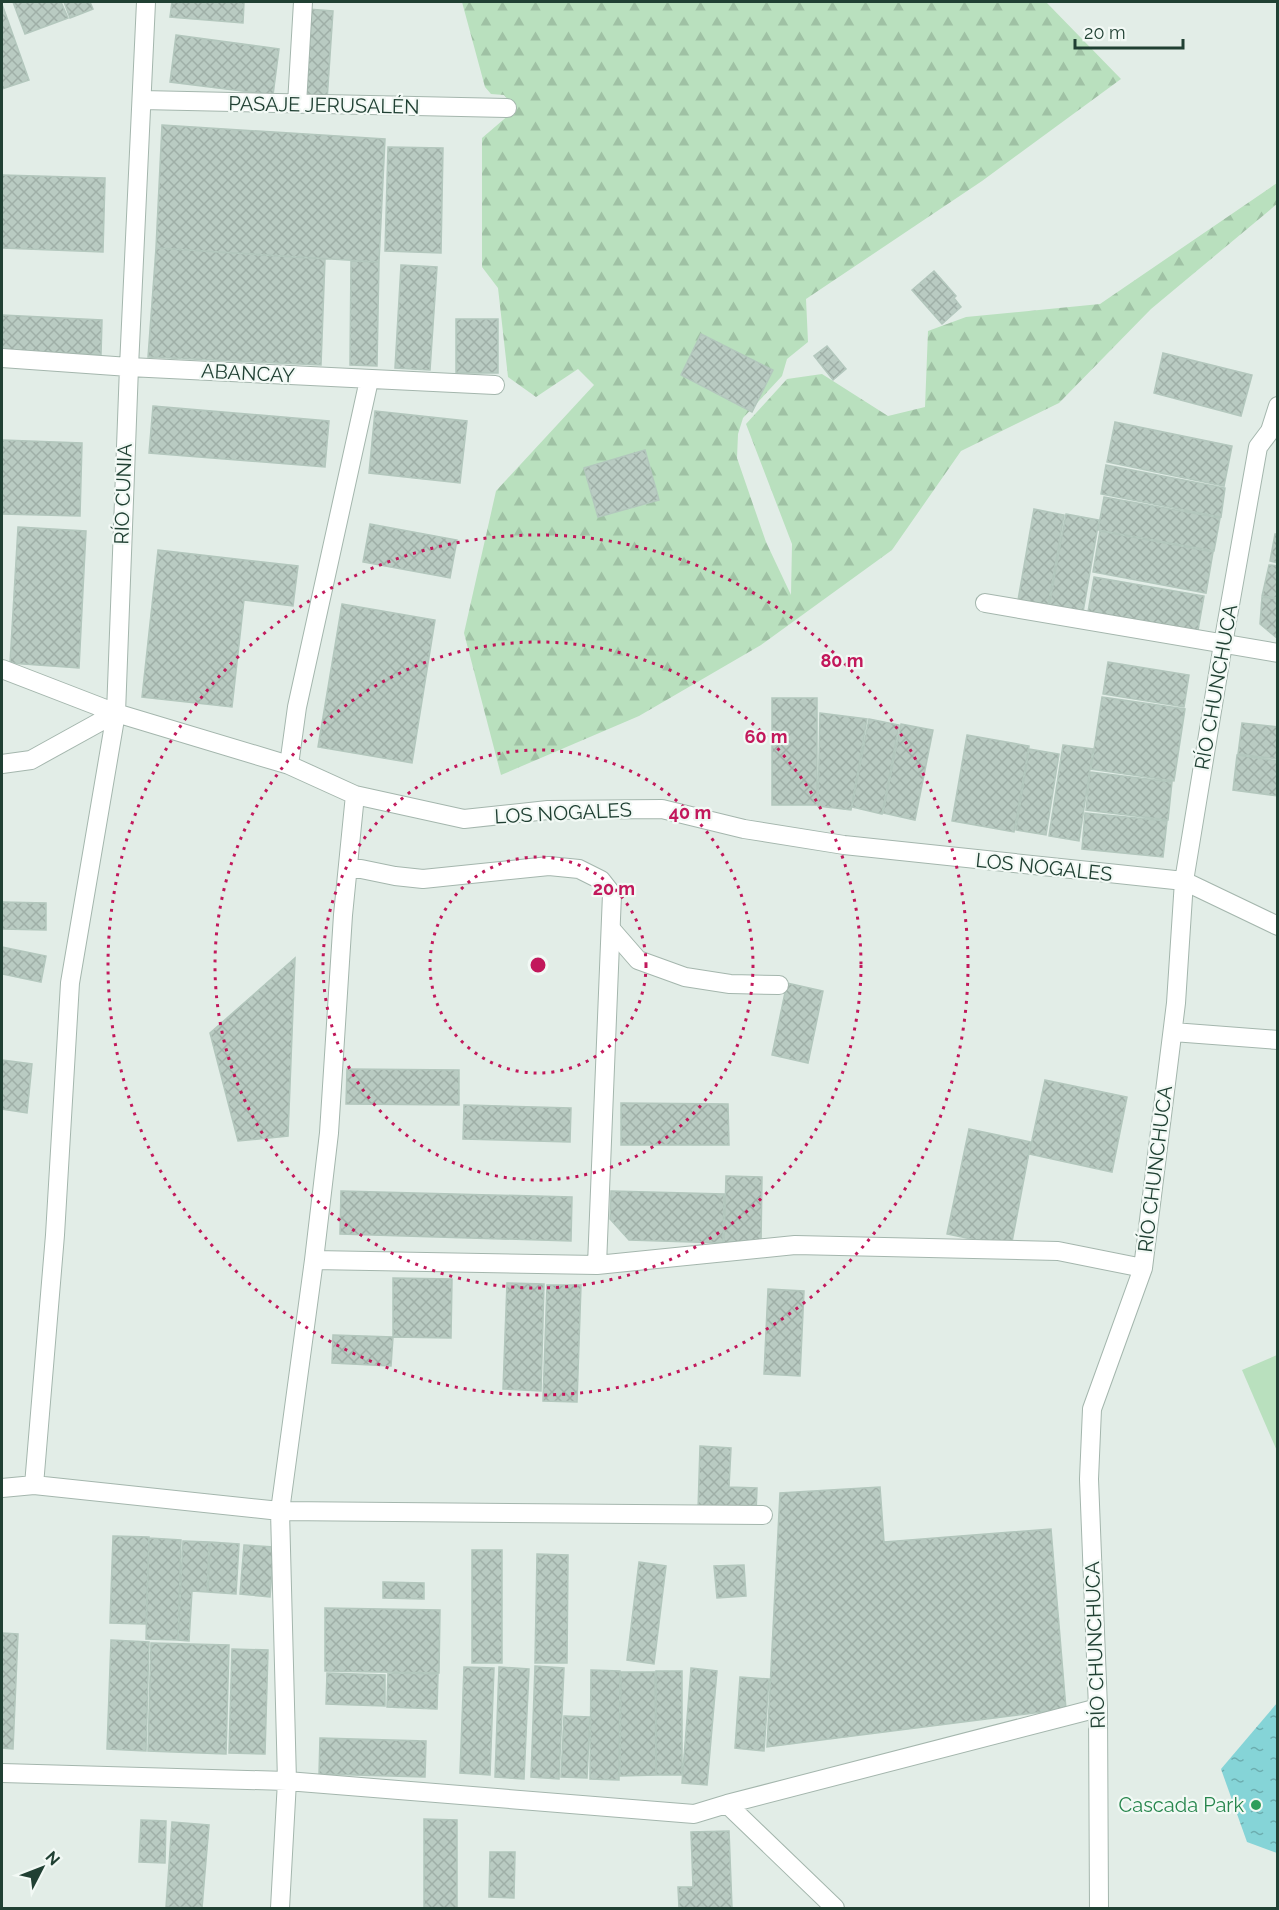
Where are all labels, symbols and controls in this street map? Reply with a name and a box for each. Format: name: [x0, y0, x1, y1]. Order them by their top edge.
scale bar: [1075, 12, 1183, 50]
text: 20 m: [1084, 22, 1126, 43]
street label: PASAJE JERUSALÉN: [228, 91, 420, 119]
street label: ABANCAY: [200, 359, 296, 387]
street label: RÍO CUNIA: [109, 443, 137, 545]
street label: RÍO CHUNCHUCA: [1190, 602, 1242, 772]
text: 80 m: [820, 650, 864, 671]
text: 60 m: [744, 726, 788, 747]
street label: LOS NOGALES: [494, 797, 632, 829]
text: 40 m: [669, 802, 711, 823]
street label: LOS NOGALES: [974, 848, 1114, 886]
text: 20 m: [593, 878, 635, 899]
centre of rings: [528, 955, 548, 975]
street label: RÍO CHUNCHUCA: [1133, 1084, 1177, 1254]
street label: RÍO CHUNCHUCA: [1080, 1560, 1110, 1729]
place label: Cascada Park: [1119, 1793, 1244, 1817]
marker: Cascada Park: [1249, 1798, 1263, 1812]
north arrow: [12, 1838, 72, 1898]
text: N: [42, 1847, 64, 1869]

